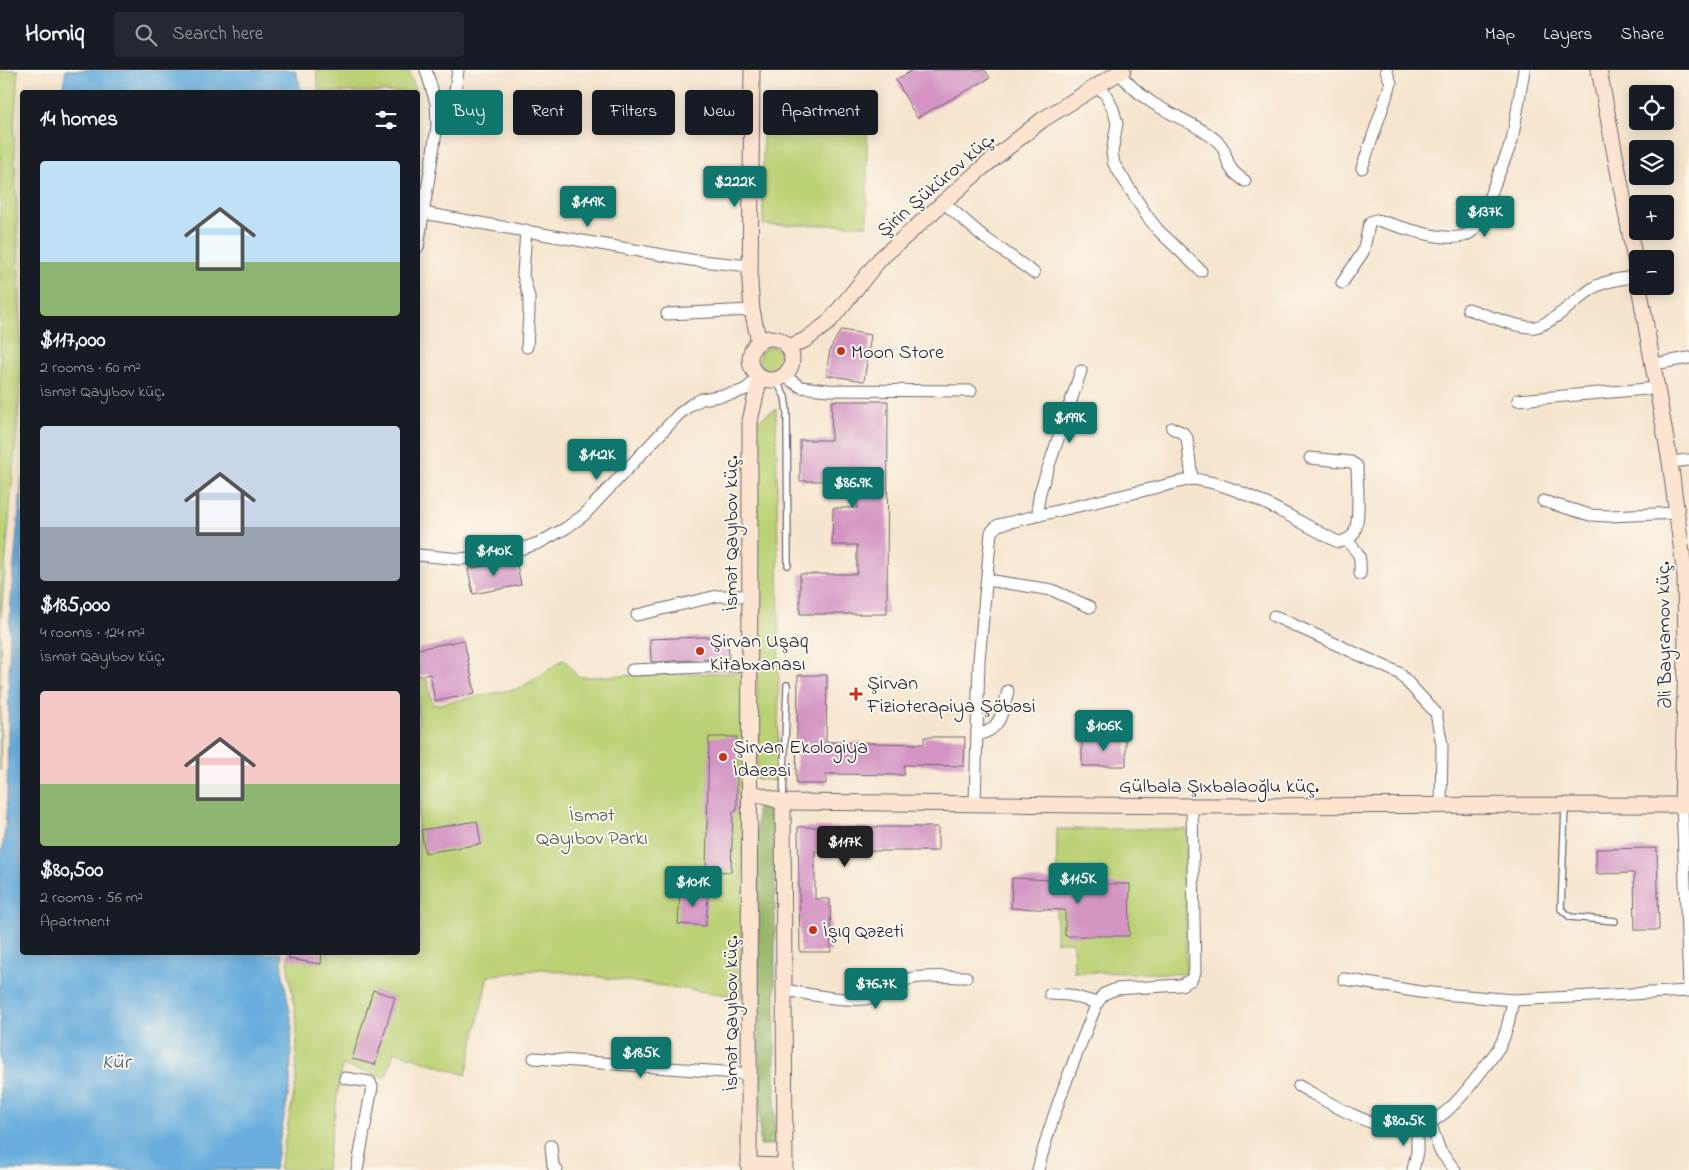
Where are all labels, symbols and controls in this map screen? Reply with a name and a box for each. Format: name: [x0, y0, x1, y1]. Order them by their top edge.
search box: [114, 12, 464, 57]
text: Homiq: [25, 17, 84, 52]
icon: search: [132, 21, 160, 49]
text: Search here: [172, 21, 263, 48]
text: Map: [1485, 22, 1515, 48]
text: Layers: [1543, 22, 1593, 48]
text: Share: [1621, 22, 1664, 48]
map controls: [1629, 85, 1674, 295]
button: locate: [1629, 85, 1674, 130]
chip: Buy: [435, 90, 503, 135]
chip: Rent: [513, 90, 582, 135]
chip: Filters: [592, 90, 675, 135]
chip: New: [685, 90, 753, 135]
chip: Apartment: [763, 90, 878, 135]
text: 14 homes: [40, 105, 118, 135]
icon: filters: [372, 106, 400, 134]
street label: Şirin Şükürov küç.: [871, 126, 1002, 245]
button: layers: [1629, 140, 1674, 185]
pin: $222K: [700, 166, 770, 208]
text: $222K: [714, 170, 756, 194]
pin: $149K: [553, 186, 623, 228]
text: $149K: [571, 190, 605, 214]
icon: home: [175, 194, 265, 284]
button: +: [1629, 195, 1674, 240]
pin: $137K: [1450, 196, 1520, 238]
text: $137K: [1467, 200, 1503, 224]
button: −: [1629, 250, 1674, 295]
text: $117,000: [40, 326, 106, 356]
place label: Moon Store: [851, 339, 944, 368]
marker: Moon Store: [835, 345, 847, 357]
text: 2 rooms · 60 m²: [40, 356, 141, 380]
text: İsmət Qayıbov küç.: [40, 380, 165, 404]
pin: $199K: [1035, 402, 1105, 444]
text: $199K: [1054, 406, 1086, 430]
pin: $142K: [562, 438, 632, 481]
text: $142K: [578, 443, 616, 467]
street label: İsmət Qayıbov küç.: [718, 455, 747, 611]
icon: home: [175, 459, 265, 549]
pin: $86.9K: [812, 466, 894, 509]
text: $86.9K: [834, 471, 872, 495]
pin: $140K: [459, 534, 529, 577]
text: $140K: [476, 539, 512, 563]
street label: Əli Bayramov küç.: [1650, 561, 1681, 709]
text: $185,000: [40, 591, 110, 621]
text: 4 rooms · 124 m²: [40, 621, 145, 645]
place label: Şirvan Uşaq Kitabxanası: [710, 628, 808, 680]
text: İsmət Qayıbov küç.: [40, 645, 165, 669]
marker: Şirvan Uşaq Kitabxanası: [694, 645, 706, 657]
place label: Şirvan Fizioterapiya Şöbəsi: [866, 670, 1036, 722]
marker: Şirvan Fizioterapiya Şöbəsi: [849, 687, 863, 701]
pin: $106K: [1069, 710, 1139, 752]
text: $106K: [1086, 714, 1122, 738]
icon: home: [175, 724, 265, 814]
place label: Şirvan Ekologiya İdaeəsi: [733, 734, 868, 786]
marker: Şirvan Ekologiya İdaeəsi: [717, 751, 729, 763]
street label: Gülbala Şıxbalaoğlu küç.: [1119, 773, 1319, 803]
park label: İsmət Qayıbov Parkı: [536, 802, 648, 854]
pin: $117K: [810, 826, 880, 868]
text: $117K: [828, 830, 862, 854]
text: $80,500: [40, 856, 103, 886]
pin: $115K: [1043, 862, 1113, 905]
pin: $101K: [658, 866, 728, 908]
text: $115K: [1060, 867, 1096, 891]
text: $101K: [676, 870, 710, 894]
text: 2 rooms · 56 m²: [40, 886, 143, 910]
text: Apartment: [40, 910, 110, 934]
place label: İşıq Qəzeti: [823, 918, 904, 947]
marker: İşıq Qəzeti: [807, 924, 819, 936]
street label: İsmət Qayıbov küç.: [718, 935, 747, 1091]
pin: $76.7K: [835, 968, 917, 1010]
text: $76.7K: [856, 972, 896, 996]
pin: $185K: [606, 1036, 676, 1079]
text: $185K: [622, 1041, 660, 1065]
water label: Kür: [102, 1048, 133, 1078]
pin: $80.5K: [1363, 1104, 1445, 1147]
text: $80.5K: [1383, 1109, 1425, 1133]

